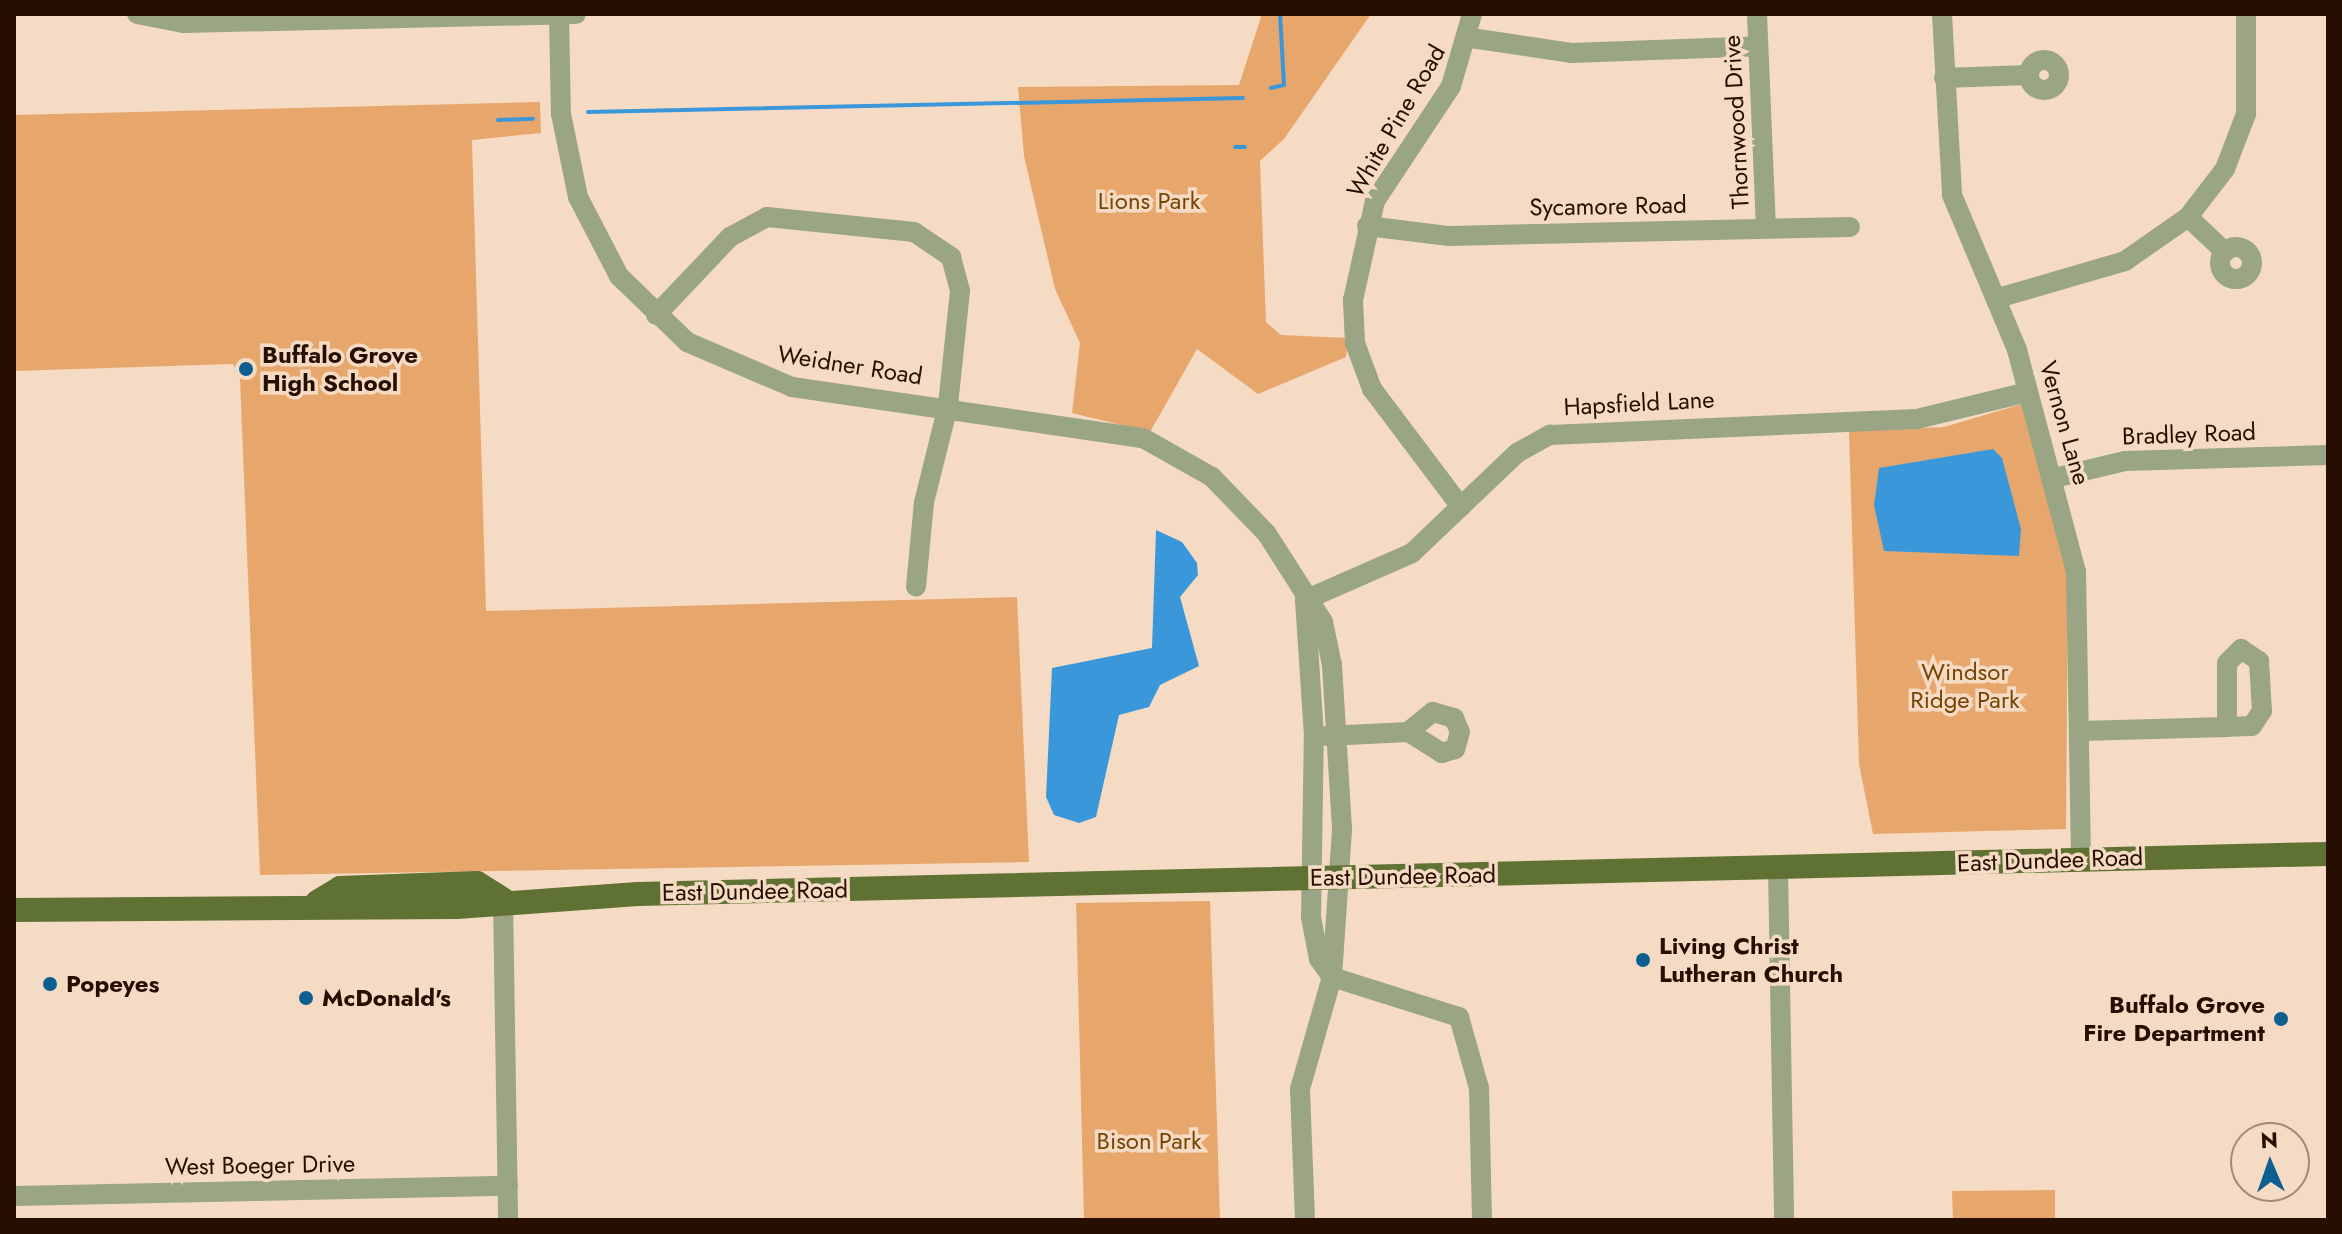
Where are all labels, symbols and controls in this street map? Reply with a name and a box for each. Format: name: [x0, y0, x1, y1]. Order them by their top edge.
street label: Thornwood Drive: [1717, 34, 1755, 210]
street label: White Pine Road: [1341, 40, 1451, 202]
park label: Lions Park: [1098, 187, 1200, 215]
street label: Sycamore Road: [1529, 190, 1687, 222]
street label: Weidner Road: [776, 339, 924, 391]
place label: Buffalo Grove High School: [262, 341, 418, 397]
street label: Vernon Lane: [2034, 358, 2096, 488]
marker: Buffalo Grove High School: [237, 360, 255, 378]
street label: Hapsfield Lane: [1563, 385, 1715, 421]
street label: Bradley Road: [2122, 417, 2256, 451]
park label: Windsor Ridge Park: [1910, 658, 2020, 714]
street label: East Dundee Road: [1956, 842, 2144, 878]
street label: East Dundee Road: [1310, 860, 1496, 892]
street label: East Dundee Road: [662, 875, 848, 907]
place label: Living Christ Lutheran Church: [1659, 932, 1843, 988]
marker: Living Christ Lutheran Church: [1634, 951, 1652, 969]
place label: Popeyes: [66, 970, 159, 998]
marker: Popeyes: [41, 975, 59, 993]
place label: McDonald's: [322, 984, 451, 1012]
marker: McDonald's: [297, 989, 315, 1007]
place label: Buffalo Grove Fire Department: [2083, 991, 2265, 1047]
marker: Buffalo Grove Fire Department: [2272, 1010, 2290, 1028]
north arrow: [2230, 1122, 2310, 1202]
text: N: [2260, 1124, 2279, 1156]
park label: Bison Park: [1097, 1127, 1201, 1155]
street label: West Boeger Drive: [165, 1149, 355, 1181]

